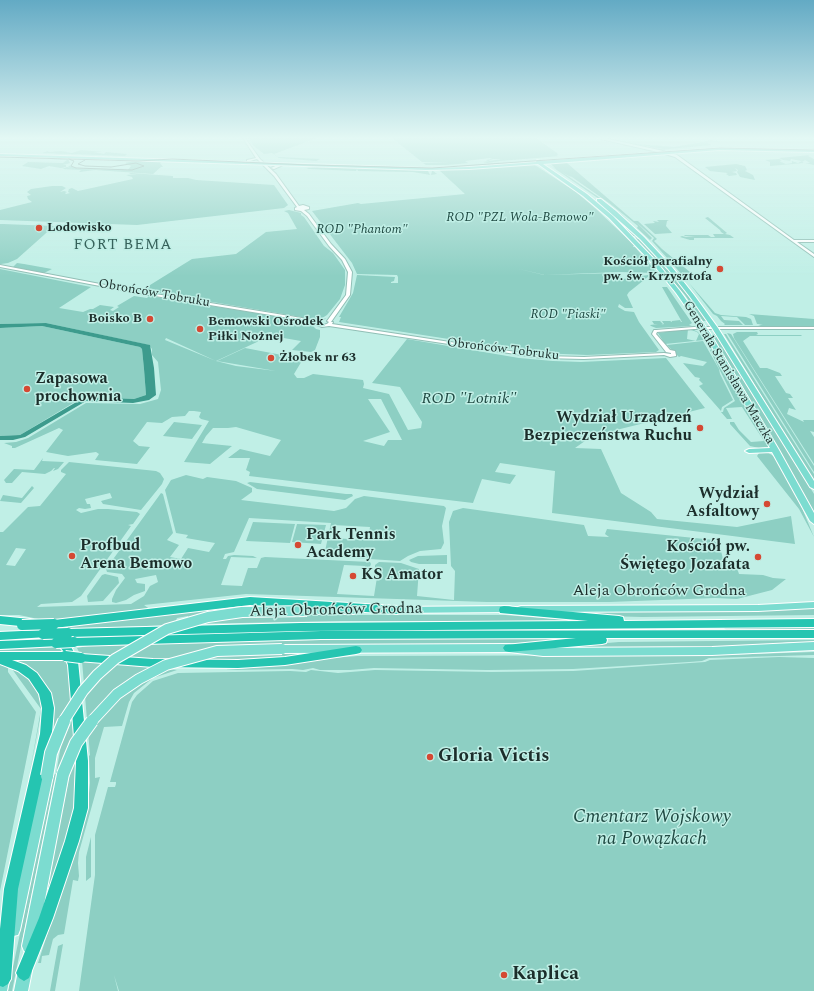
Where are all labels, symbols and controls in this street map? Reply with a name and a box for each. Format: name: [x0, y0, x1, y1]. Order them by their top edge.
park label: ROD "PZL Wola-Bemowo": [446, 210, 594, 226]
place label: Lodowisko: [47, 220, 112, 236]
park label: ROD "Phantom": [316, 222, 408, 238]
marker: Lodowisko: [34, 223, 44, 233]
district label: FORT BEMA: [73, 237, 173, 255]
place label: Kościół parafialny pw. św. Krzysztofa: [603, 254, 712, 285]
marker: Kościół parafialny pw. św. Krzysztofa: [715, 264, 725, 274]
street label: Obrońców Tobruku: [97, 277, 211, 311]
street label: Generała Stanisława Maczka: [679, 298, 777, 448]
park label: ROD "Piaski": [530, 307, 606, 323]
place label: Boisko B: [88, 311, 142, 327]
marker: Boisko B: [145, 314, 155, 324]
place label: Bemowski Ośrodek Piłki Nożnej: [208, 314, 324, 345]
marker: Bemowski Ośrodek Piłki Nożnej: [195, 324, 205, 334]
street label: Obrońców Tobruku: [446, 335, 560, 365]
place label: Żłobek nr 63: [279, 350, 356, 366]
marker: Żłobek nr 63: [266, 353, 276, 363]
place label: Zapasowa prochownia: [35, 370, 122, 408]
marker: Zapasowa prochownia: [22, 384, 32, 394]
park label: ROD "Lotnik": [421, 390, 517, 410]
place label: Wydział Urządzeń Bezpieczeństwa Ruchu: [523, 409, 692, 447]
marker: Wydział Urządzeń Bezpieczeństwa Ruchu: [695, 423, 705, 433]
place label: Wydział Asfaltowy: [686, 485, 759, 523]
marker: Wydział Asfaltowy: [762, 499, 772, 509]
place label: Park Tennis Academy: [306, 526, 396, 564]
place label: Profbud Arena Bemowo: [80, 537, 192, 575]
place label: Kościół pw. Świętego Jozafata: [620, 538, 750, 576]
marker: Park Tennis Academy: [293, 540, 303, 550]
marker: Profbud Arena Bemowo: [67, 551, 77, 561]
marker: Kościół pw. Świętego Jozafata: [753, 552, 763, 562]
place label: KS Amator: [361, 566, 443, 586]
marker: KS Amator: [348, 571, 358, 581]
street label: Aleja Obrońców Grodna: [572, 582, 746, 602]
street label: Aleja Obrońców Grodna: [249, 600, 423, 622]
place label: Gloria Victis: [438, 746, 550, 768]
marker: Gloria Victis: [425, 752, 435, 762]
park label: Cmentarz Wojskowy na Powązkach: [573, 807, 731, 851]
place label: Kaplica: [512, 964, 579, 986]
marker: Kaplica: [499, 970, 509, 980]

